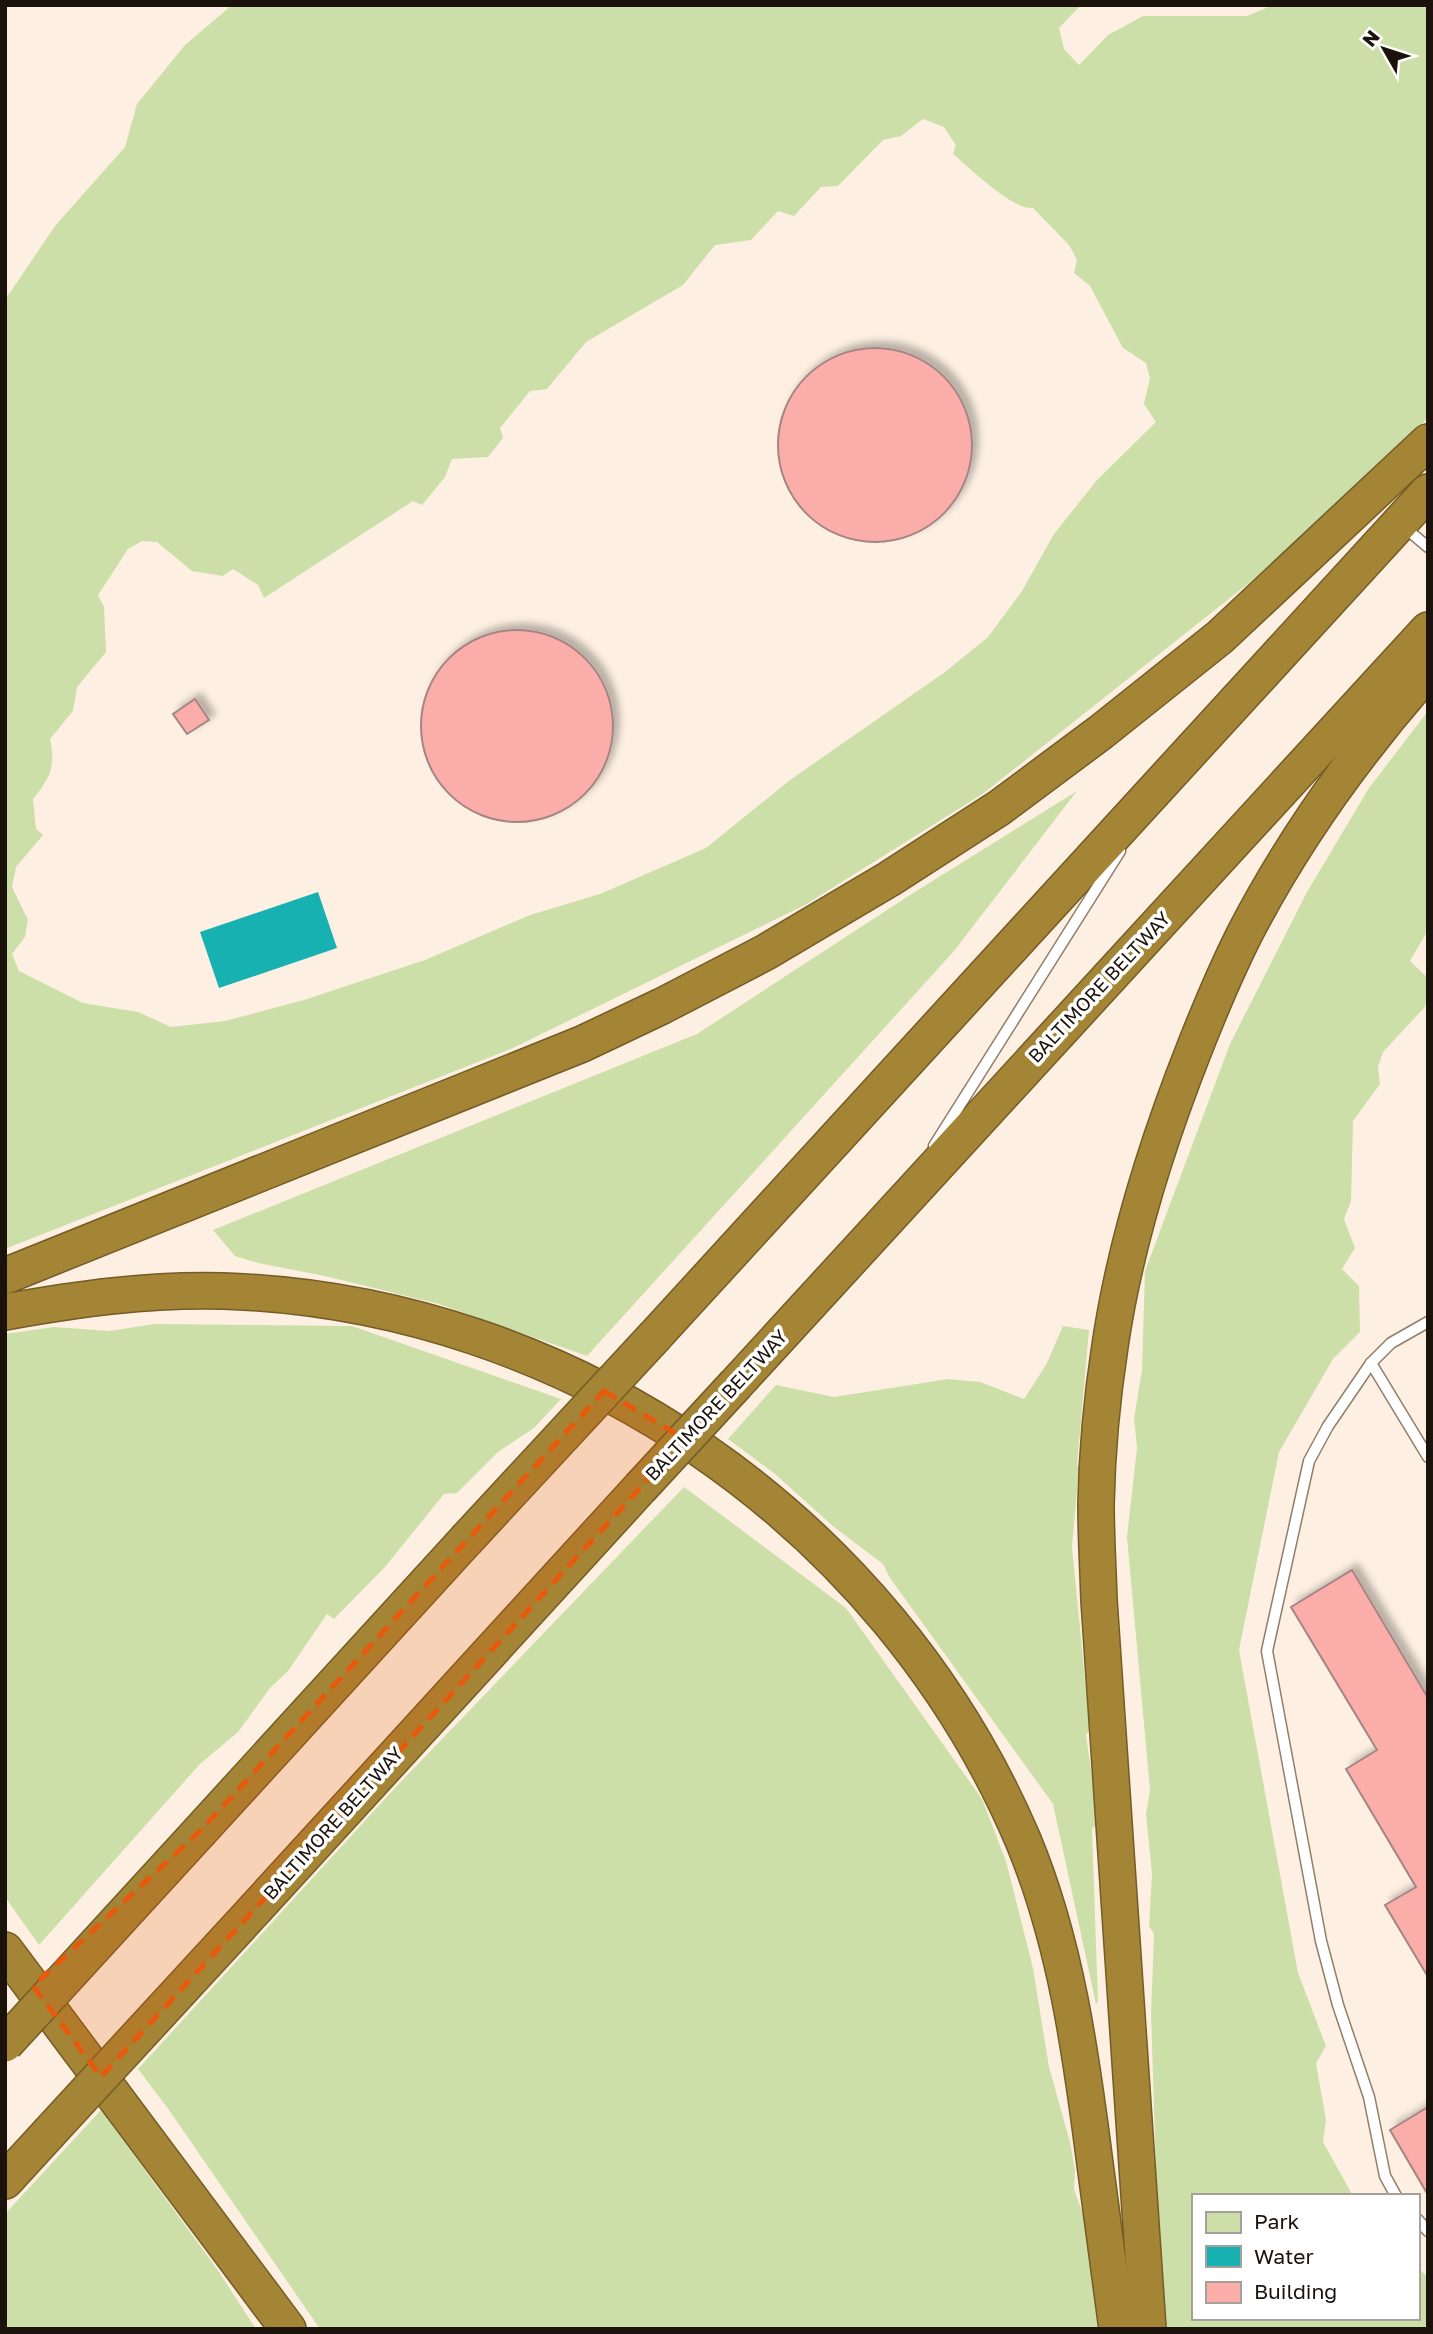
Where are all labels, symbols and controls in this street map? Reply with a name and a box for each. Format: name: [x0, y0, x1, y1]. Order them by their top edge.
north arrow: [1349, 14, 1419, 84]
text: N: [1357, 25, 1384, 51]
street label: BALTIMORE BELTWAY: [1023, 906, 1175, 1067]
street label: BALTIMORE BELTWAY: [640, 1324, 792, 1485]
street label: BALTIMORE BELTWAY: [258, 1741, 407, 1904]
legend: [1192, 2194, 1419, 2320]
text: Park: [1254, 2208, 1300, 2234]
text: Water: [1254, 2243, 1314, 2269]
text: Building: [1254, 2278, 1337, 2304]

